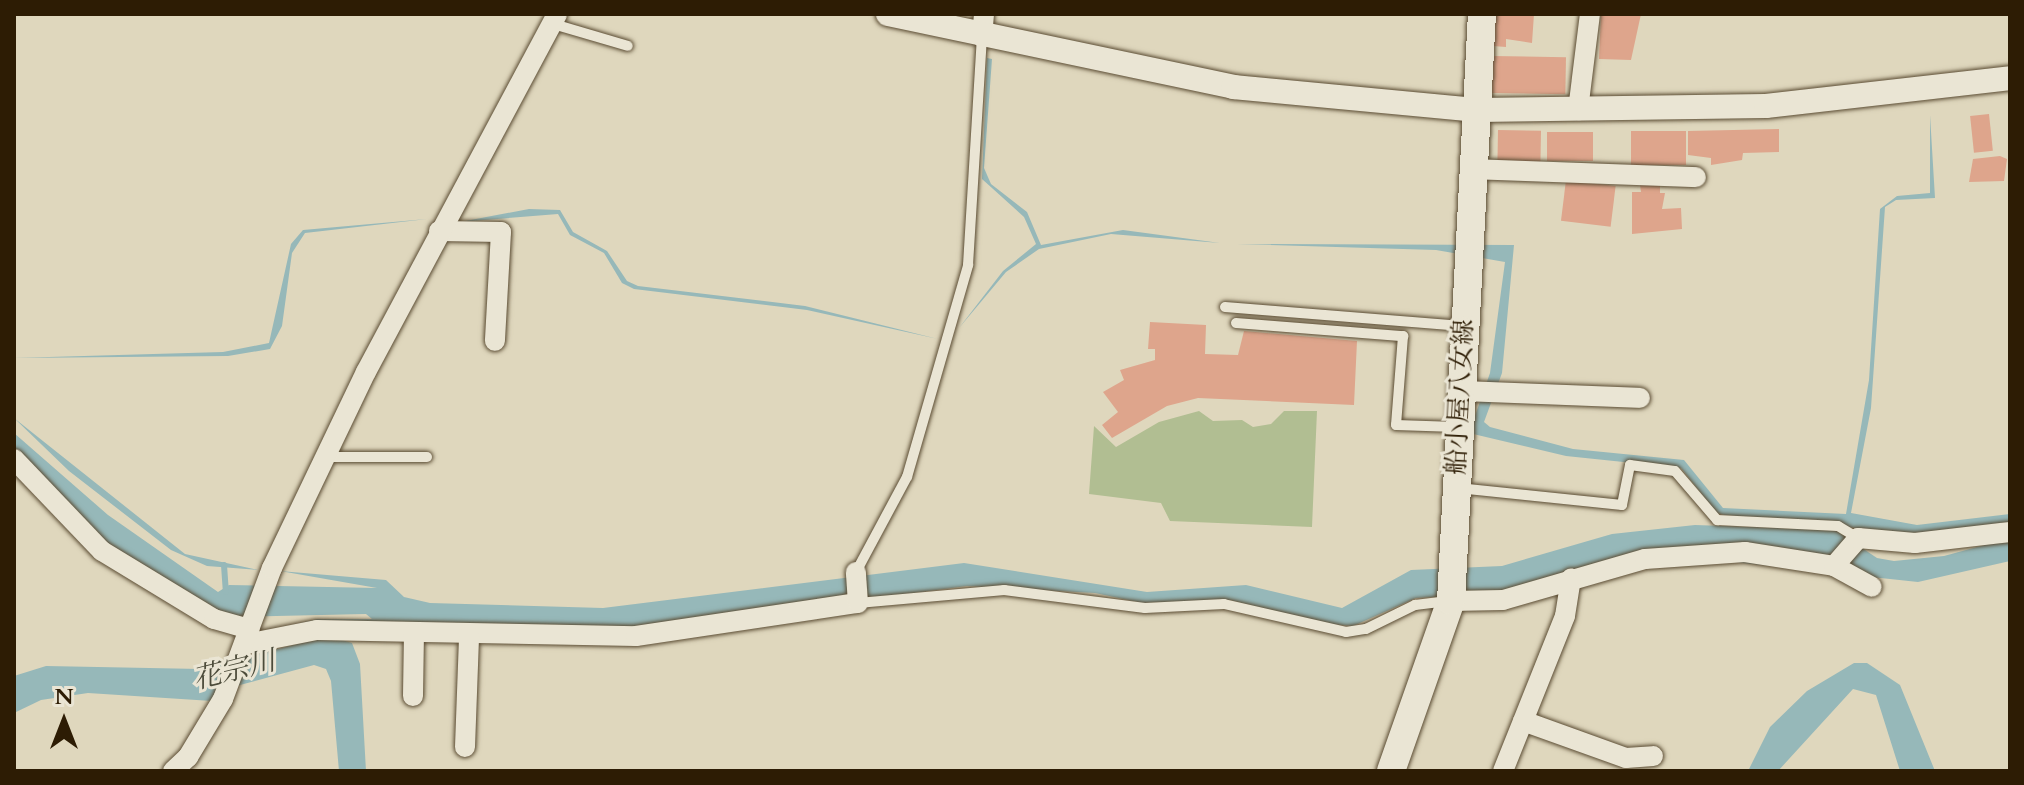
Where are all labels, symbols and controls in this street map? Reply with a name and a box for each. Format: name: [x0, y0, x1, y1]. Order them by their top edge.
street label: 船小屋八女線: [1440, 318, 1480, 476]
water label: 花宗川: [189, 644, 279, 696]
north arrow: [24, 681, 104, 761]
text: N: [54, 682, 74, 712]

